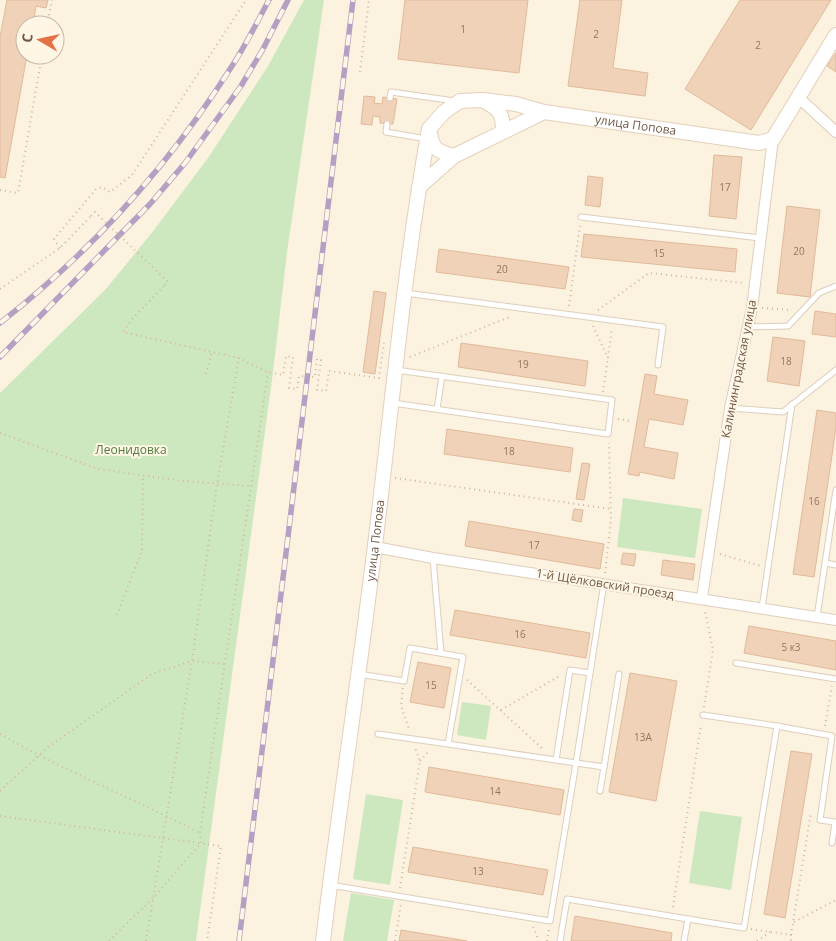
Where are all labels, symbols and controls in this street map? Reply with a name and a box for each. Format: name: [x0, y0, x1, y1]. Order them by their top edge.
north arrow: [15, 15, 65, 65]
house number: 1: [460, 22, 466, 36]
house number: 2: [593, 27, 599, 41]
text: С: [17, 32, 37, 44]
house number: 2: [755, 38, 761, 52]
street label: улица Попова: [594, 110, 677, 139]
house number: 17: [719, 180, 731, 194]
house number: 20: [793, 244, 805, 258]
house number: 15: [653, 246, 665, 260]
house number: 20: [496, 262, 508, 276]
street label: Калининградская улица: [717, 298, 760, 439]
house number: 18: [780, 354, 792, 368]
house number: 19: [517, 357, 529, 371]
park label: Леонидовка: [95, 441, 167, 458]
house number: 18: [503, 444, 515, 458]
house number: 16: [808, 494, 820, 508]
street label: улица Попова: [362, 499, 388, 582]
house number: 17: [528, 538, 540, 552]
street label: 1-й Щёлковский проезд: [535, 564, 675, 603]
house number: 16: [514, 627, 526, 641]
house number: 5 к3: [781, 640, 801, 654]
house number: 15: [425, 678, 437, 692]
house number: 13А: [634, 730, 653, 744]
house number: 14: [489, 784, 501, 798]
house number: 13: [472, 864, 484, 878]

